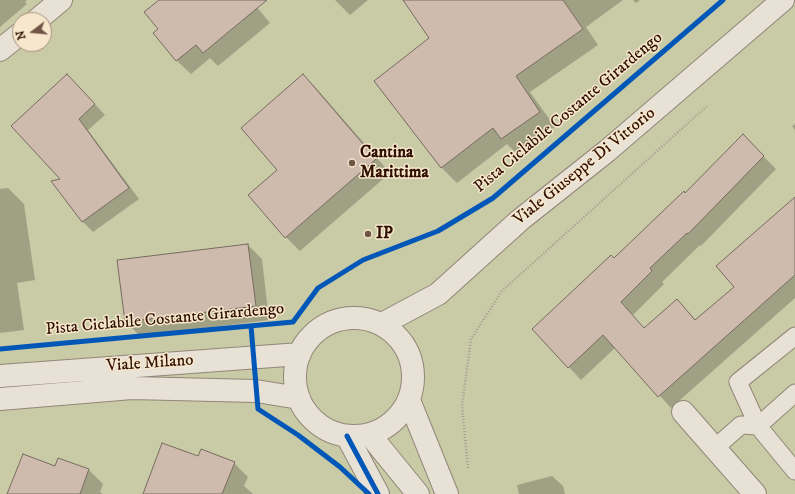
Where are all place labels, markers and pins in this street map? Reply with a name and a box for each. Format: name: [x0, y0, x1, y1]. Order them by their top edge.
place label: Cantina Marittima: [360, 143, 429, 183]
marker: Cantina Marittima: [347, 158, 357, 168]
place label: IP: [376, 224, 393, 244]
marker: IP: [363, 229, 373, 239]

